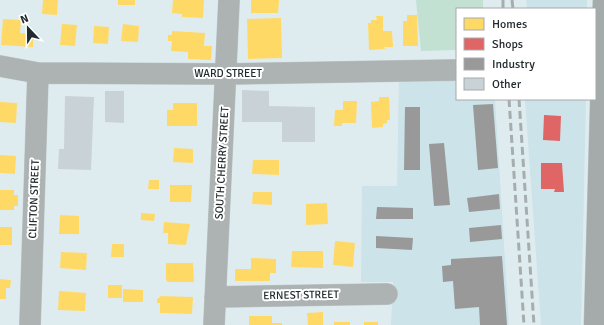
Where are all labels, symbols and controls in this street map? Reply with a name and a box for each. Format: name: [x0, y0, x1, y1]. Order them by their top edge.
north arrow: [8, 8, 48, 48]
legend: [456, 8, 596, 100]
text: N: [18, 12, 30, 27]
text: Homes: [492, 17, 527, 32]
text: Shops: [492, 37, 523, 52]
text: Industry: [492, 57, 535, 72]
street label: WARD STREET: [194, 67, 262, 80]
text: Other: [492, 77, 522, 92]
street label: SOUTH CHERRY STREET: [213, 106, 231, 220]
street label: CLIFTON STREET: [26, 159, 42, 239]
street label: ERNEST STREET: [263, 288, 340, 302]

